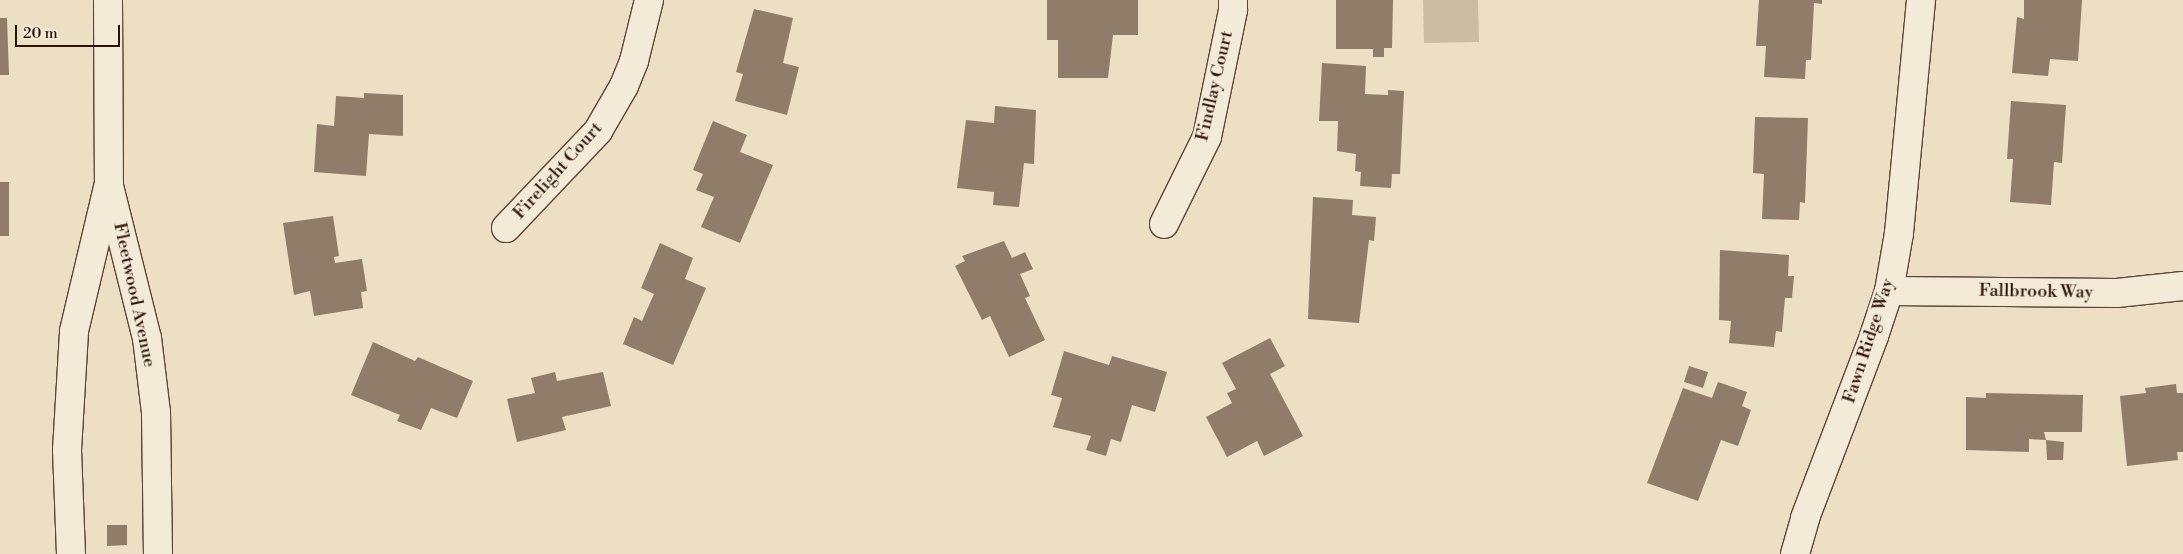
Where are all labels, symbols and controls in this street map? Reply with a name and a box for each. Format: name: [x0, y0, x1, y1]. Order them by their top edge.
scale bar: [18, 15, 122, 47]
text: 20 m: [23, 24, 58, 43]
street label: Findlay Court: [1192, 29, 1238, 143]
street label: Firelight Court: [509, 118, 607, 224]
street label: Fleetwood Avenue: [108, 221, 160, 369]
street label: Fawn Ridge Way: [1839, 276, 1899, 406]
street label: Fallbrook Way: [1979, 280, 2093, 304]

